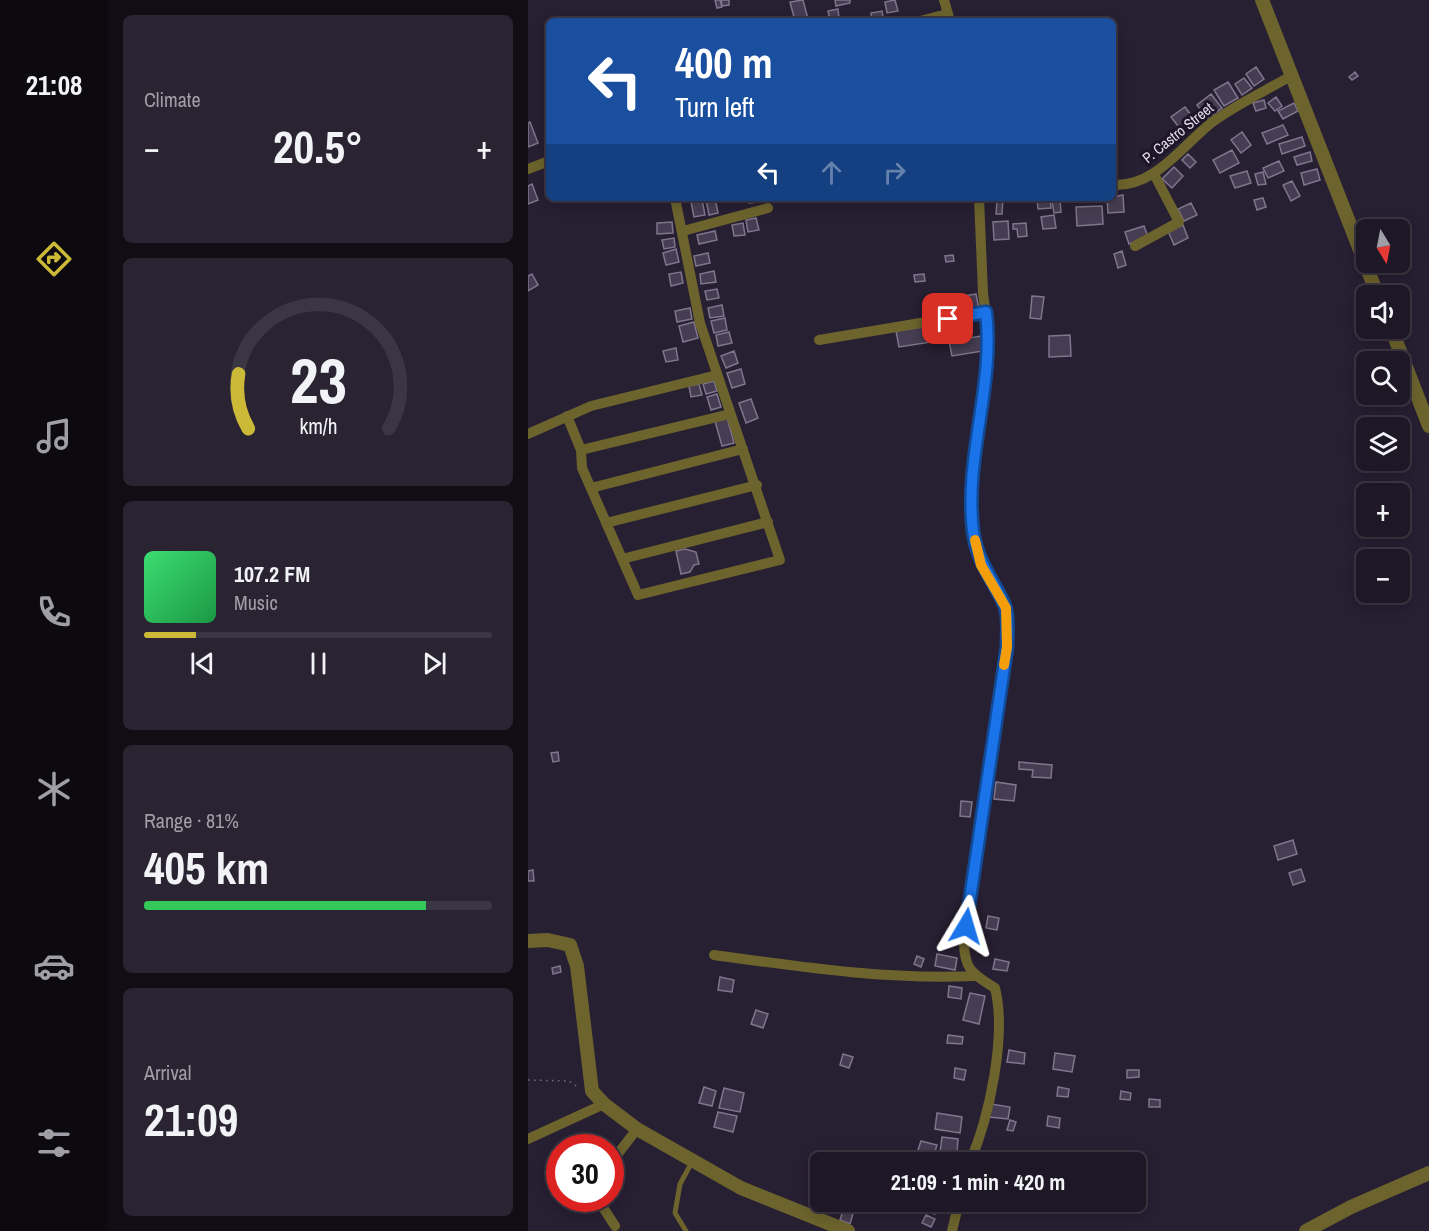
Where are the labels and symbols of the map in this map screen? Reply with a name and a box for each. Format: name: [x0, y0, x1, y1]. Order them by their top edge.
street label: P. Castro Street: [1138, 97, 1218, 168]
north arrow: [1356, 219, 1410, 273]
pin: [922, 293, 973, 344]
position arrow: [934, 894, 998, 958]
speed limit sign: 30: [546, 1134, 624, 1212]

